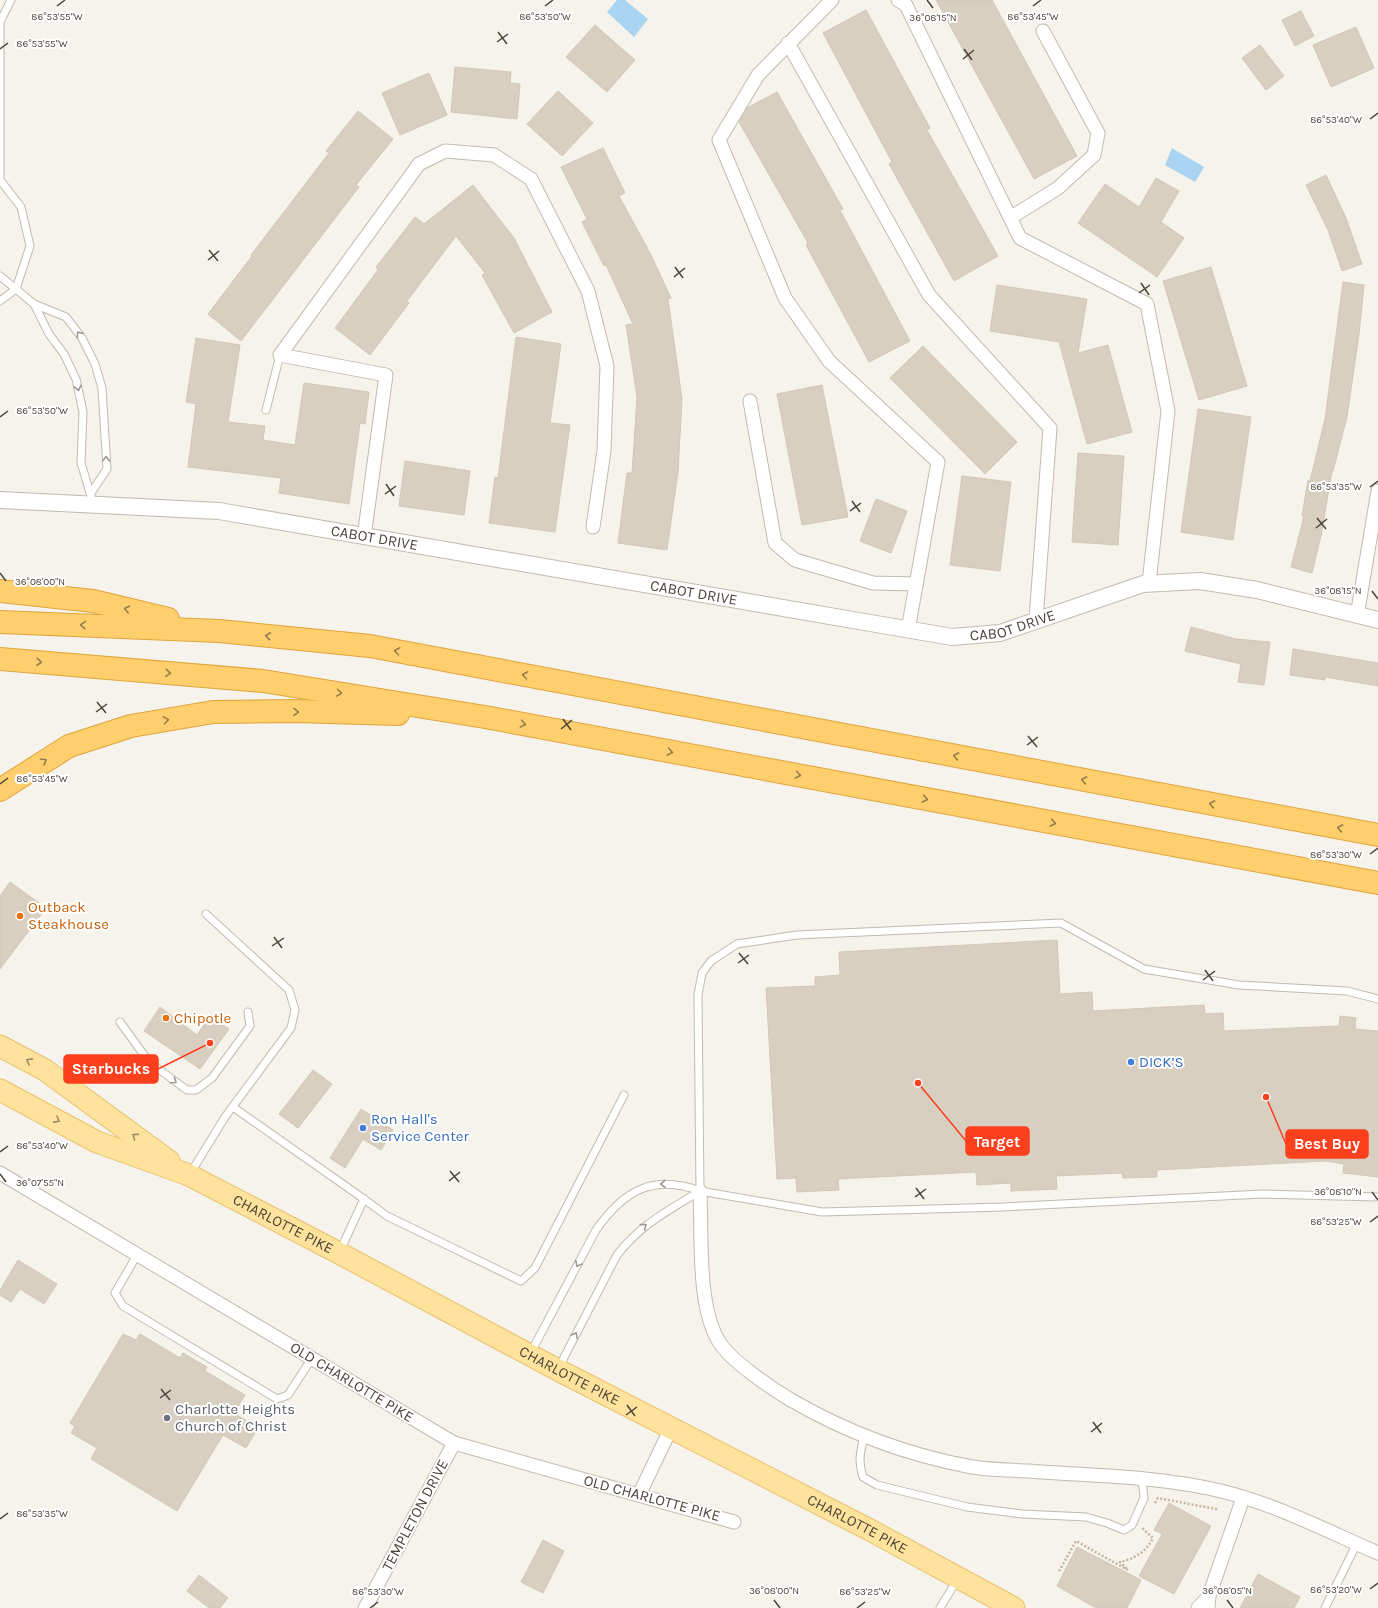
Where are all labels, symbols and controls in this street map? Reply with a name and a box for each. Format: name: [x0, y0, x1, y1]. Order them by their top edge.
text: 86°53'55"W: [31, 11, 83, 23]
text: 86°53'50"W: [519, 11, 571, 23]
text: 86°53'45"W: [1007, 11, 1059, 23]
text: 36°08'15"N: [909, 12, 957, 24]
text: 86°53'55"W: [16, 38, 68, 50]
text: 86°53'40"W: [1310, 114, 1362, 126]
one-way arrow: [76, 331, 84, 338]
one-way arrow: [73, 384, 81, 391]
text: 86°53'50"W: [16, 405, 68, 417]
one-way arrow: [102, 456, 111, 462]
text: 86°53'35"W: [1310, 481, 1362, 493]
street label: CABOT DRIVE: [330, 521, 419, 554]
text: 36°08'00"N: [15, 576, 65, 588]
street label: CABOT DRIVE: [649, 576, 739, 609]
text: 36°08'15"N: [1314, 585, 1362, 597]
one-way arrow: [124, 606, 130, 614]
street label: CABOT DRIVE: [969, 606, 1058, 644]
one-way arrow: [80, 621, 86, 629]
one-way arrow: [265, 631, 271, 640]
one-way arrow: [394, 647, 400, 656]
one-way arrow: [36, 658, 42, 667]
one-way arrow: [165, 668, 171, 677]
one-way arrow: [522, 671, 528, 680]
one-way arrow: [336, 688, 342, 697]
one-way arrow: [293, 707, 299, 716]
one-way arrow: [163, 716, 170, 725]
one-way arrow: [520, 719, 526, 728]
one-way arrow: [667, 747, 673, 755]
one-way arrow: [953, 753, 959, 761]
one-way arrow: [40, 758, 47, 765]
one-way arrow: [794, 771, 801, 779]
text: 86°53'45"W: [16, 773, 68, 785]
one-way arrow: [1081, 777, 1087, 785]
one-way arrow: [922, 794, 929, 803]
one-way arrow: [1209, 800, 1215, 809]
one-way arrow: [1050, 818, 1056, 827]
one-way arrow: [1337, 824, 1343, 833]
text: 86°53'30"W: [1310, 849, 1362, 861]
place label: Outback Steakhouse: [28, 898, 109, 933]
marker: Outback Steakhouse: [15, 911, 25, 921]
place label: Chipotle: [174, 1009, 231, 1027]
marker: Chipotle: [161, 1013, 171, 1023]
place label: DICK’S: [1139, 1053, 1184, 1071]
callout: Starbucks: [64, 1055, 158, 1083]
marker: DICK’S: [1126, 1057, 1136, 1067]
one-way arrow: [25, 1059, 33, 1066]
text: Starbucks: [72, 1059, 150, 1078]
one-way arrow: [170, 1076, 177, 1084]
place label: Ron Hall's Service Center: [371, 1110, 469, 1145]
one-way arrow: [53, 1116, 60, 1123]
marker: Ron Hall's Service Center: [358, 1123, 368, 1133]
callout: Target: [966, 1127, 1029, 1155]
callout: Best Buy: [1286, 1130, 1368, 1158]
text: Target: [974, 1132, 1020, 1151]
one-way arrow: [132, 1133, 139, 1141]
text: Best Buy: [1294, 1134, 1360, 1153]
text: 86°53'40"W: [16, 1140, 68, 1152]
text: 36°07'55"N: [16, 1177, 64, 1189]
one-way arrow: [660, 1180, 666, 1188]
text: 36°08'10"N: [1314, 1186, 1362, 1198]
street label: CHARLOTTE PIKE: [230, 1190, 337, 1258]
text: 86°53'25"W: [1310, 1216, 1362, 1228]
one-way arrow: [640, 1224, 647, 1231]
one-way arrow: [575, 1260, 583, 1267]
one-way arrow: [570, 1332, 578, 1339]
street label: OLD CHARLOTTE PIKE: [287, 1338, 417, 1426]
street label: CHARLOTTE PIKE: [516, 1342, 623, 1409]
place label: Charlotte Heights Church of Christ: [175, 1400, 295, 1435]
marker: Charlotte Heights Church of Christ: [162, 1413, 172, 1423]
street label: TEMPLETON DRIVE: [378, 1456, 452, 1574]
street label: OLD CHARLOTTE PIKE: [582, 1471, 722, 1525]
street label: CHARLOTTE PIKE: [804, 1490, 911, 1558]
text: 86°53'35"W: [16, 1508, 68, 1520]
text: 86°53'20"W: [1310, 1584, 1362, 1596]
text: 36°08'00"N: [749, 1585, 799, 1597]
text: 36°08'05"N: [1202, 1585, 1252, 1597]
text: 86°53'30"W: [352, 1586, 404, 1598]
text: 86°53'25"W: [839, 1586, 891, 1598]

